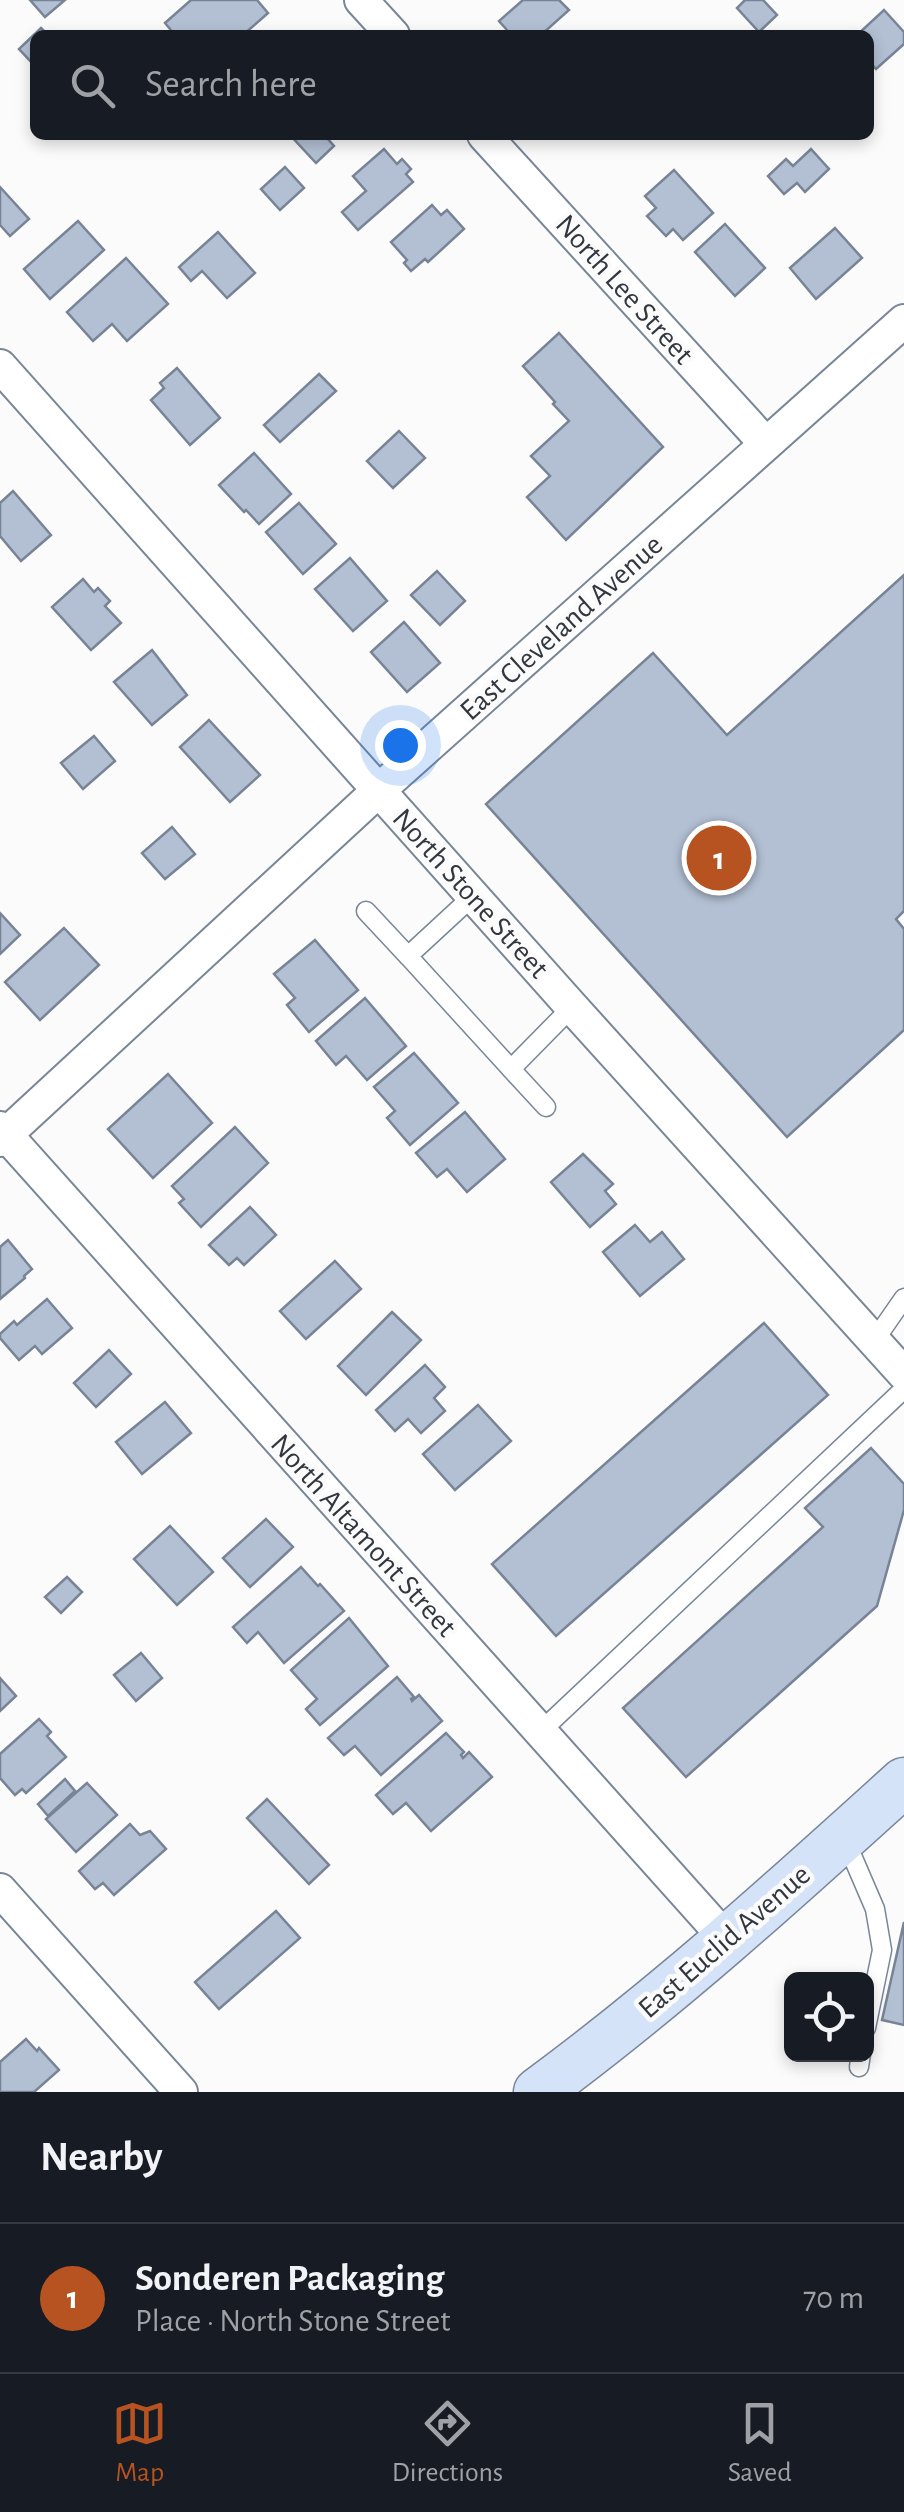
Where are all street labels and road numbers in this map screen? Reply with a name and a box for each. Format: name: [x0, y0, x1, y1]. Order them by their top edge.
street label: North Lee Street: [550, 209, 699, 370]
street label: East Cleveland Avenue: [455, 529, 669, 726]
street label: North Stone Street: [387, 803, 554, 985]
street label: North Altamont Street: [265, 1429, 462, 1643]
street label: East Euclid Avenue: [633, 1859, 816, 2024]

